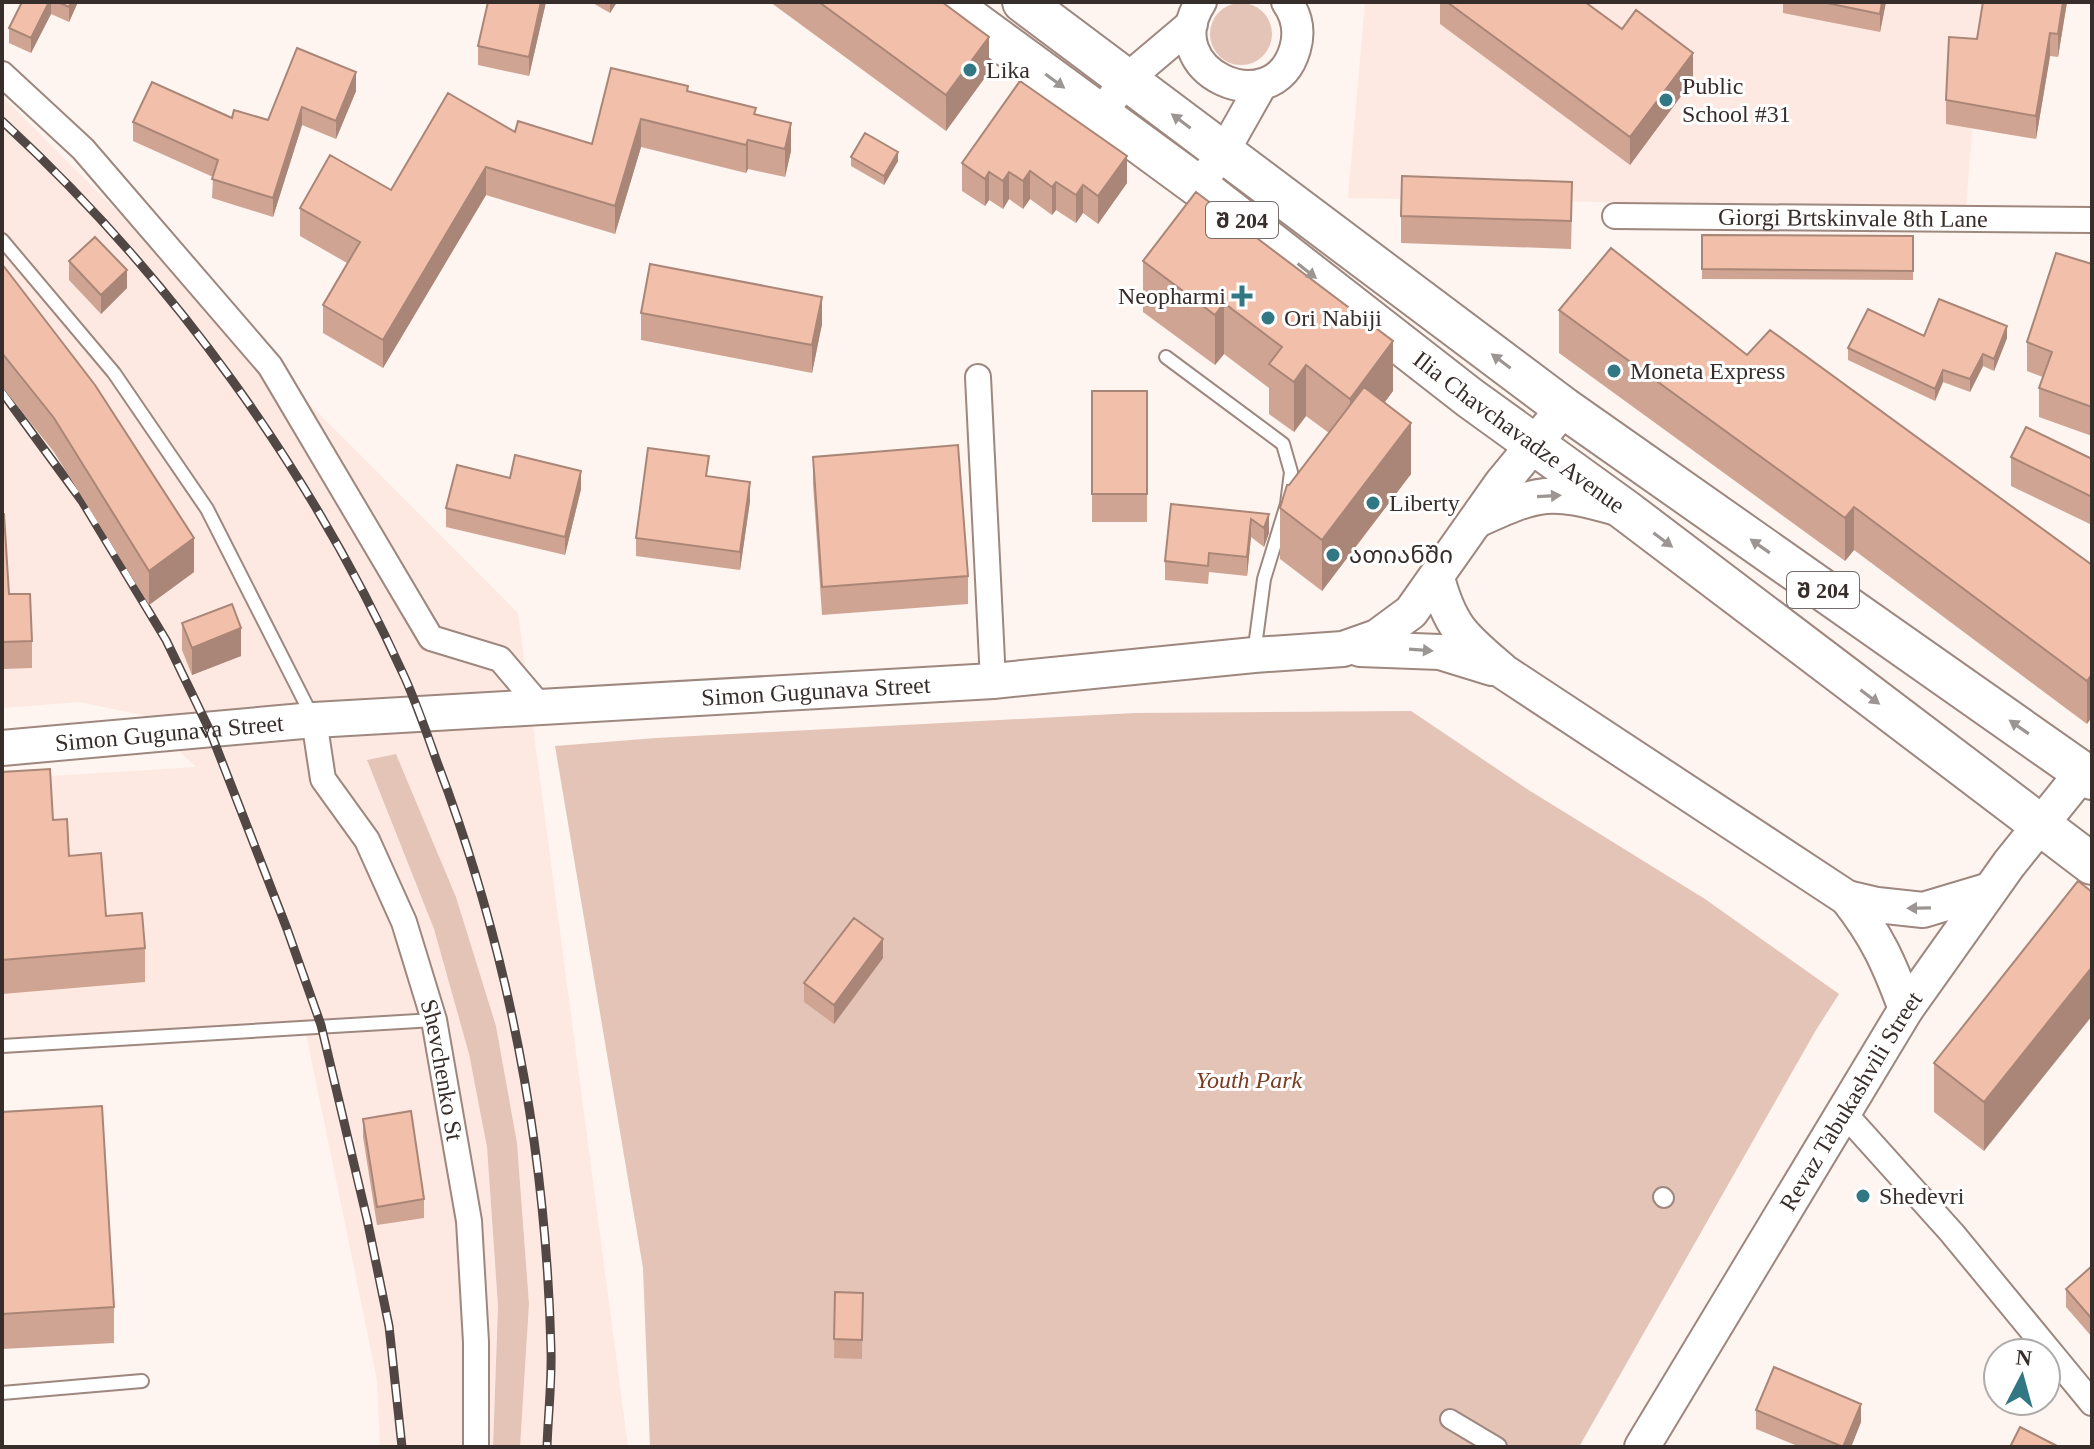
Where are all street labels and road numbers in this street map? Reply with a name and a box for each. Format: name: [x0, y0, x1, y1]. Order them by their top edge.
road number: შ 204: [1206, 202, 1278, 238]
street label: Giorgi Brtskinvale 8th Lane: [1718, 204, 1988, 232]
street label: Ilia Chavchavadze Avenue: [1409, 346, 1630, 518]
road number: შ 204: [1787, 572, 1859, 608]
street label: Simon Gugunava Street: [701, 672, 931, 711]
street label: Simon Gugunava Street: [54, 710, 285, 756]
street label: Revaz Tabukashvili Street: [1775, 986, 1927, 1215]
street label: Shevchenko St: [415, 996, 468, 1143]

